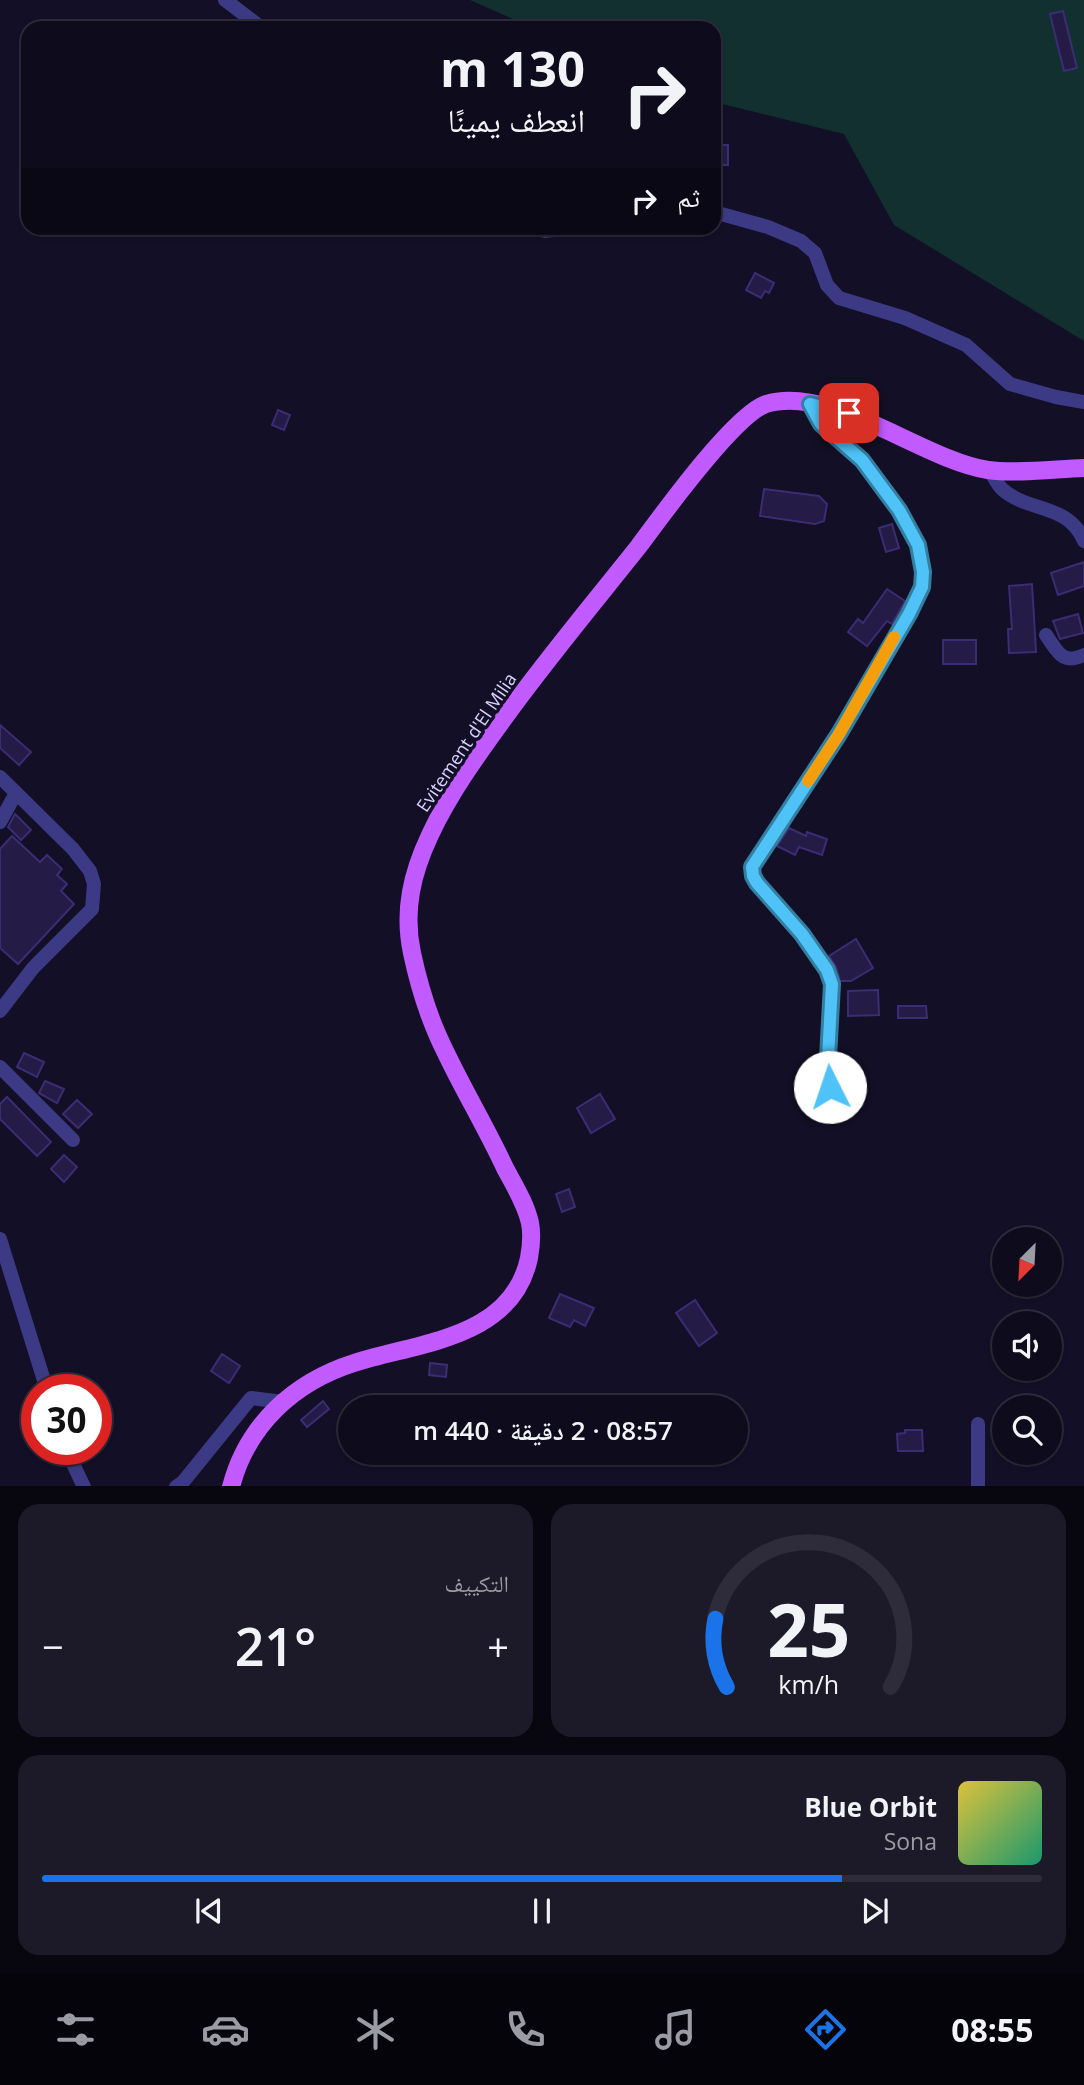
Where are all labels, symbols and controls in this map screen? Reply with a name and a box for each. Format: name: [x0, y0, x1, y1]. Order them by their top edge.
text: 130 m: [440, 35, 585, 101]
icon: right: [609, 49, 700, 140]
text: انعطف يمينًا: [448, 98, 585, 141]
text: ثم: [677, 179, 700, 215]
icon: right: [625, 182, 663, 220]
pin: [819, 383, 879, 443]
icon: arrive: [830, 394, 868, 432]
street label: Evitement d'El Milia: [410, 668, 522, 816]
position arrow: [793, 1050, 867, 1124]
north arrow: [992, 1227, 1062, 1297]
map controls: [992, 1227, 1062, 1465]
button: sound: [992, 1311, 1062, 1381]
speed limit sign: 30: [21, 1374, 112, 1465]
button: search: [992, 1395, 1062, 1465]
text: 08:57 · 2 دقيقة · 440 m: [413, 1412, 673, 1448]
text: التكييف: [444, 1567, 509, 1599]
text: 25: [767, 1579, 850, 1678]
text: 21°: [235, 1610, 316, 1681]
text: −: [42, 1620, 64, 1672]
text: +: [487, 1620, 509, 1672]
text: km/h: [778, 1666, 839, 1700]
text: Blue Orbit: [804, 1789, 937, 1825]
text: Sona: [884, 1825, 937, 1857]
icon: previous: [190, 1892, 228, 1930]
icon: pause: [523, 1892, 561, 1930]
icon: next: [856, 1892, 894, 1930]
icon: filters: [51, 2005, 100, 2054]
icon: car: [201, 2005, 250, 2054]
icon: climate: [351, 2005, 400, 2054]
icon: phone: [501, 2005, 550, 2054]
icon: music: [651, 2005, 700, 2054]
icon: directions: [801, 2005, 850, 2054]
text: 08:55: [951, 2008, 1033, 2051]

